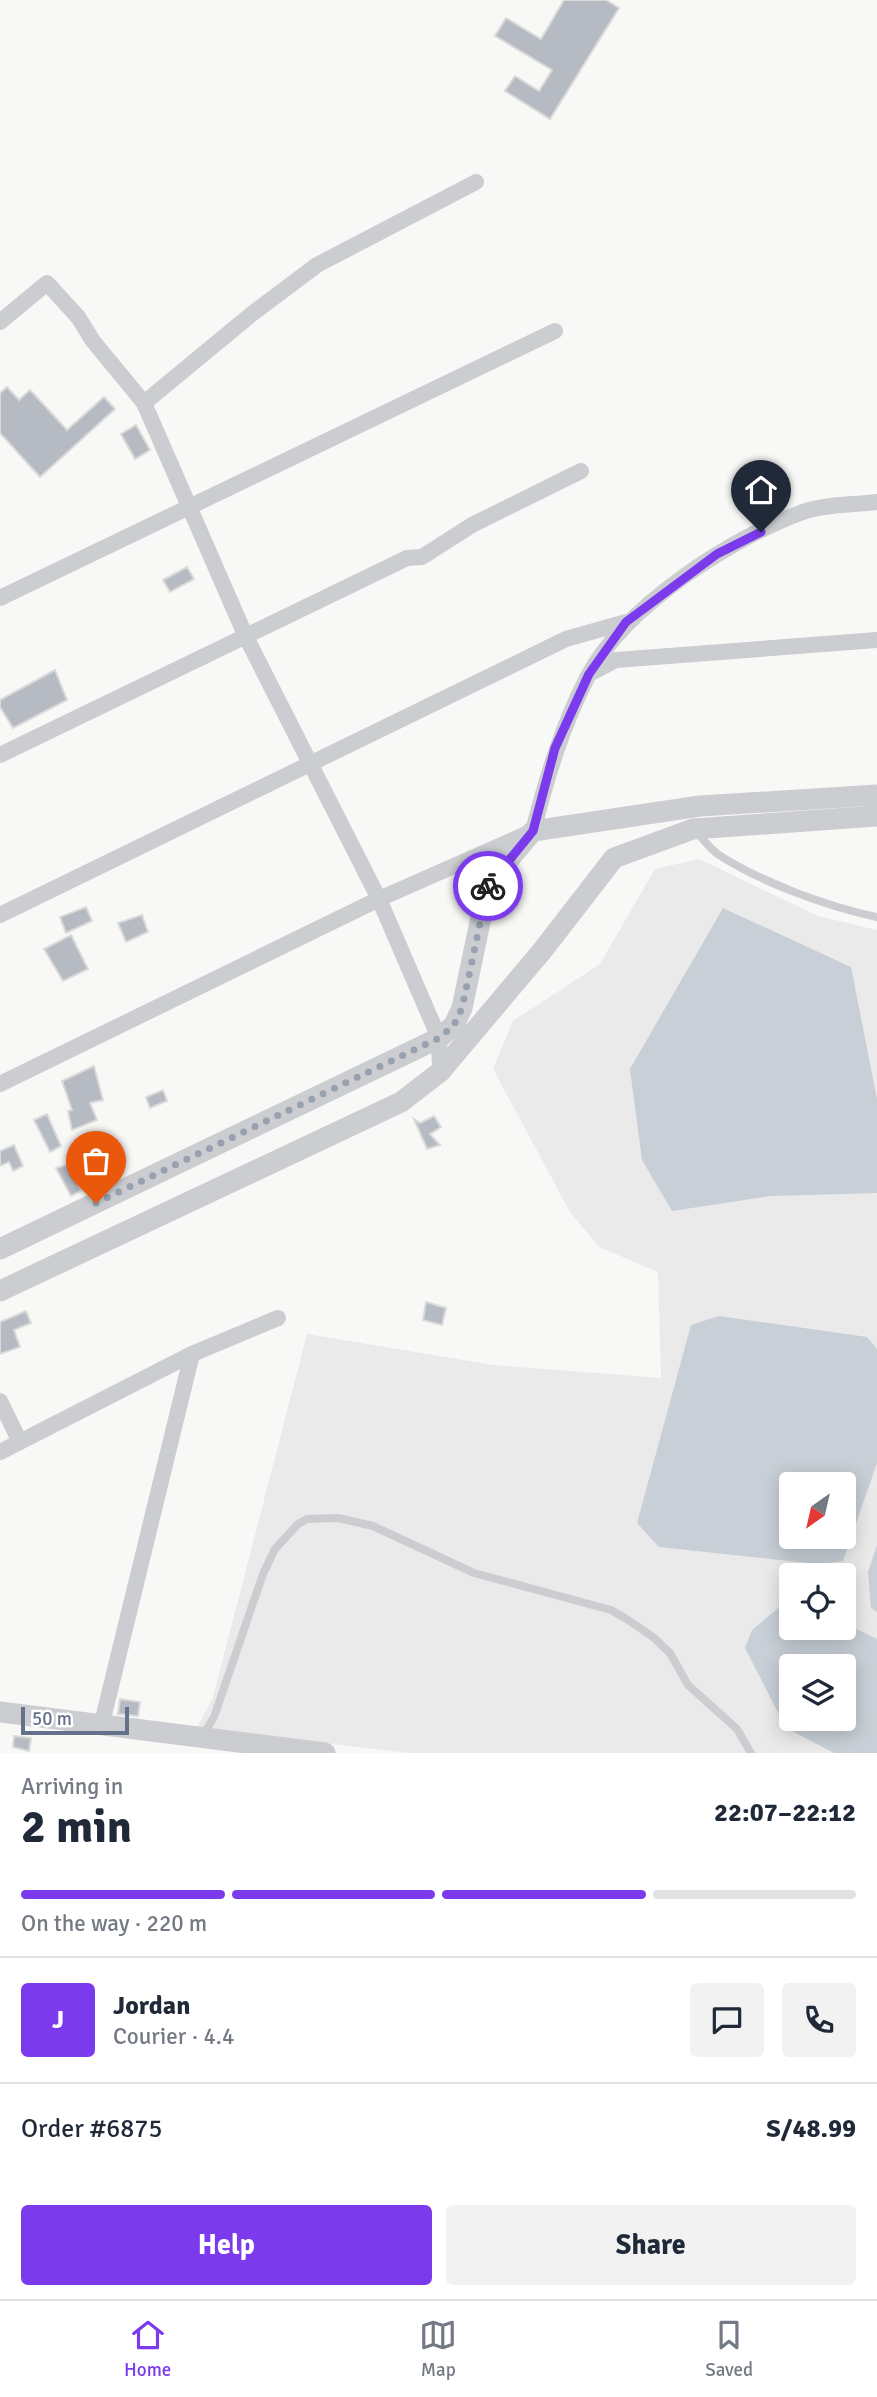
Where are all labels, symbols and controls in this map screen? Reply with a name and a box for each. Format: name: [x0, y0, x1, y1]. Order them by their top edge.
pin: [731, 460, 791, 532]
icon: home: [742, 471, 780, 509]
courier: [453, 851, 523, 921]
icon: bike: [469, 867, 507, 905]
pin: [66, 1131, 126, 1203]
icon: bag: [77, 1142, 115, 1180]
north arrow: [779, 1472, 856, 1549]
map controls: [779, 1472, 856, 1731]
button: locate: [779, 1563, 856, 1640]
button: layers: [779, 1654, 856, 1731]
scale bar: [21, 1704, 130, 1736]
text: 50 m: [32, 1707, 72, 1731]
text: Arriving in: [21, 1772, 123, 1801]
text: 22:07–22:12: [714, 1797, 856, 1829]
text: 2 min: [21, 1799, 132, 1855]
text: On the way · 220 m: [21, 1909, 207, 1938]
button: chat: [690, 1983, 764, 2057]
button: phone: [782, 1983, 856, 2057]
text: Jordan: [113, 1990, 190, 2022]
text: J: [52, 2004, 64, 2036]
text: Courier · 4.4: [113, 2022, 234, 2051]
text: Order #6875: [21, 2113, 162, 2145]
text: S/48.99: [766, 2113, 856, 2145]
button: Help: [21, 2205, 432, 2285]
button: Share: [446, 2205, 856, 2285]
tab: Home: [124, 2316, 171, 2382]
tab: Map: [419, 2316, 457, 2382]
tab: Saved: [705, 2316, 753, 2382]

